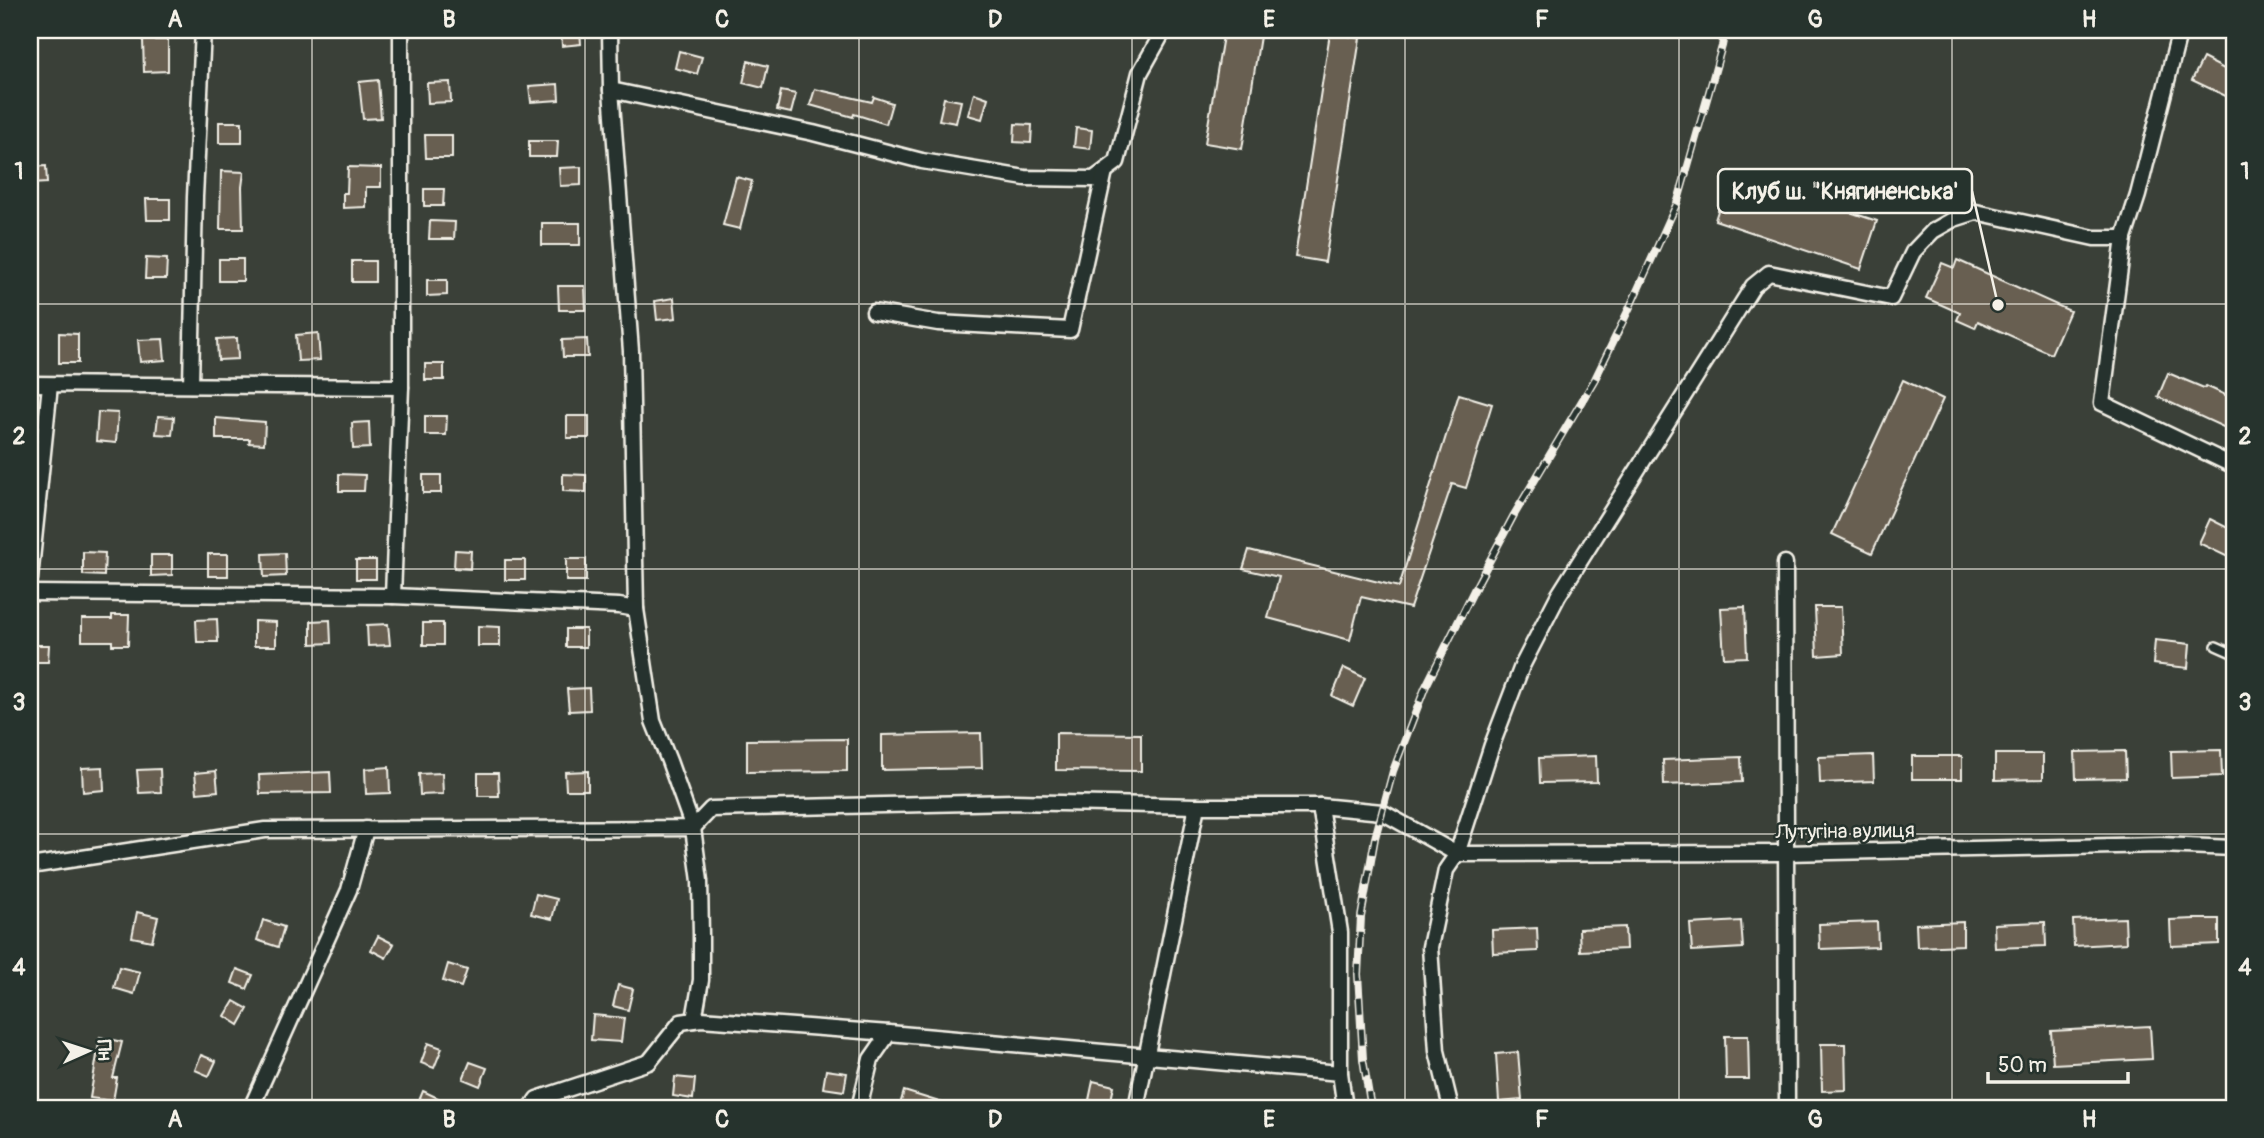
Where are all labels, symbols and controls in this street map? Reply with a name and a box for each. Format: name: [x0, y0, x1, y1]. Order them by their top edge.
text: A: [168, 5, 183, 34]
text: B: [442, 5, 456, 34]
text: C: [715, 5, 729, 34]
text: D: [988, 5, 1002, 34]
text: E: [1263, 5, 1275, 34]
text: F: [1535, 5, 1549, 34]
text: G: [1807, 5, 1823, 34]
text: H: [2082, 5, 2096, 34]
text: 1: [15, 157, 24, 186]
text: 1: [2241, 157, 2250, 186]
callout: Клуб ш. "Княгиненська': [1718, 169, 1972, 213]
text: Клуб ш. "Княгиненська': [1732, 177, 1958, 206]
text: 2: [13, 422, 26, 451]
text: 2: [2239, 422, 2252, 451]
text: 3: [13, 688, 25, 717]
text: 3: [2239, 688, 2251, 717]
street label: Лутугіна вулиця: [1774, 817, 1915, 846]
text: 4: [12, 953, 26, 982]
text: 4: [2238, 953, 2252, 982]
north arrow: [52, 1016, 122, 1086]
text: Пн: [91, 1039, 117, 1061]
scale bar: [1988, 1040, 2128, 1084]
text: 50 m: [1998, 1052, 2047, 1079]
text: A: [168, 1105, 183, 1134]
text: B: [442, 1105, 456, 1134]
text: C: [715, 1105, 729, 1134]
text: D: [988, 1105, 1002, 1134]
text: E: [1263, 1105, 1275, 1134]
text: F: [1535, 1105, 1549, 1134]
text: G: [1807, 1105, 1823, 1134]
text: H: [2082, 1105, 2096, 1134]

